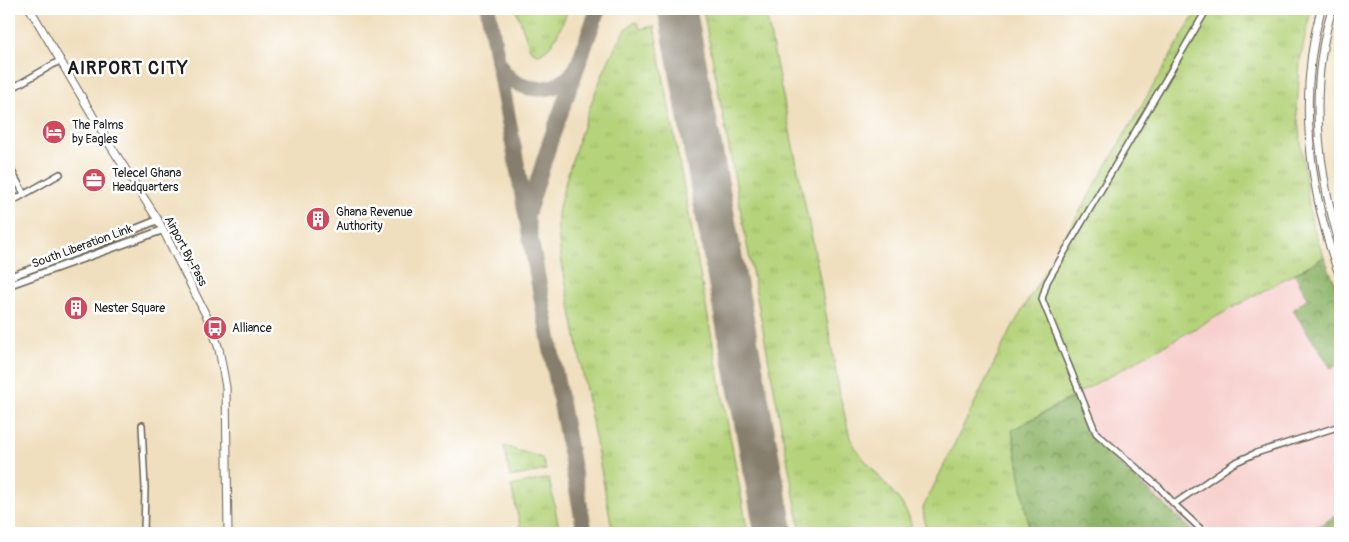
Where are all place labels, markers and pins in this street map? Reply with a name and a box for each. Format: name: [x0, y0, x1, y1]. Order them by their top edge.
place label: The Palms by Eagles: [72, 118, 124, 147]
hotel icon: The Palms by Eagles: [41, 119, 67, 145]
place label: Telecel Ghana Headquarters: [112, 166, 182, 195]
office icon: Telecel Ghana Headquarters: [81, 167, 107, 193]
place label: Ghana Revenue Authority: [336, 205, 413, 234]
building icon: Ghana Revenue Authority: [305, 206, 331, 232]
building icon: Nester Square: [63, 295, 89, 321]
place label: Nester Square: [94, 301, 165, 316]
bus stop icon: Alliance: [202, 315, 228, 341]
place label: Alliance: [232, 321, 272, 336]

